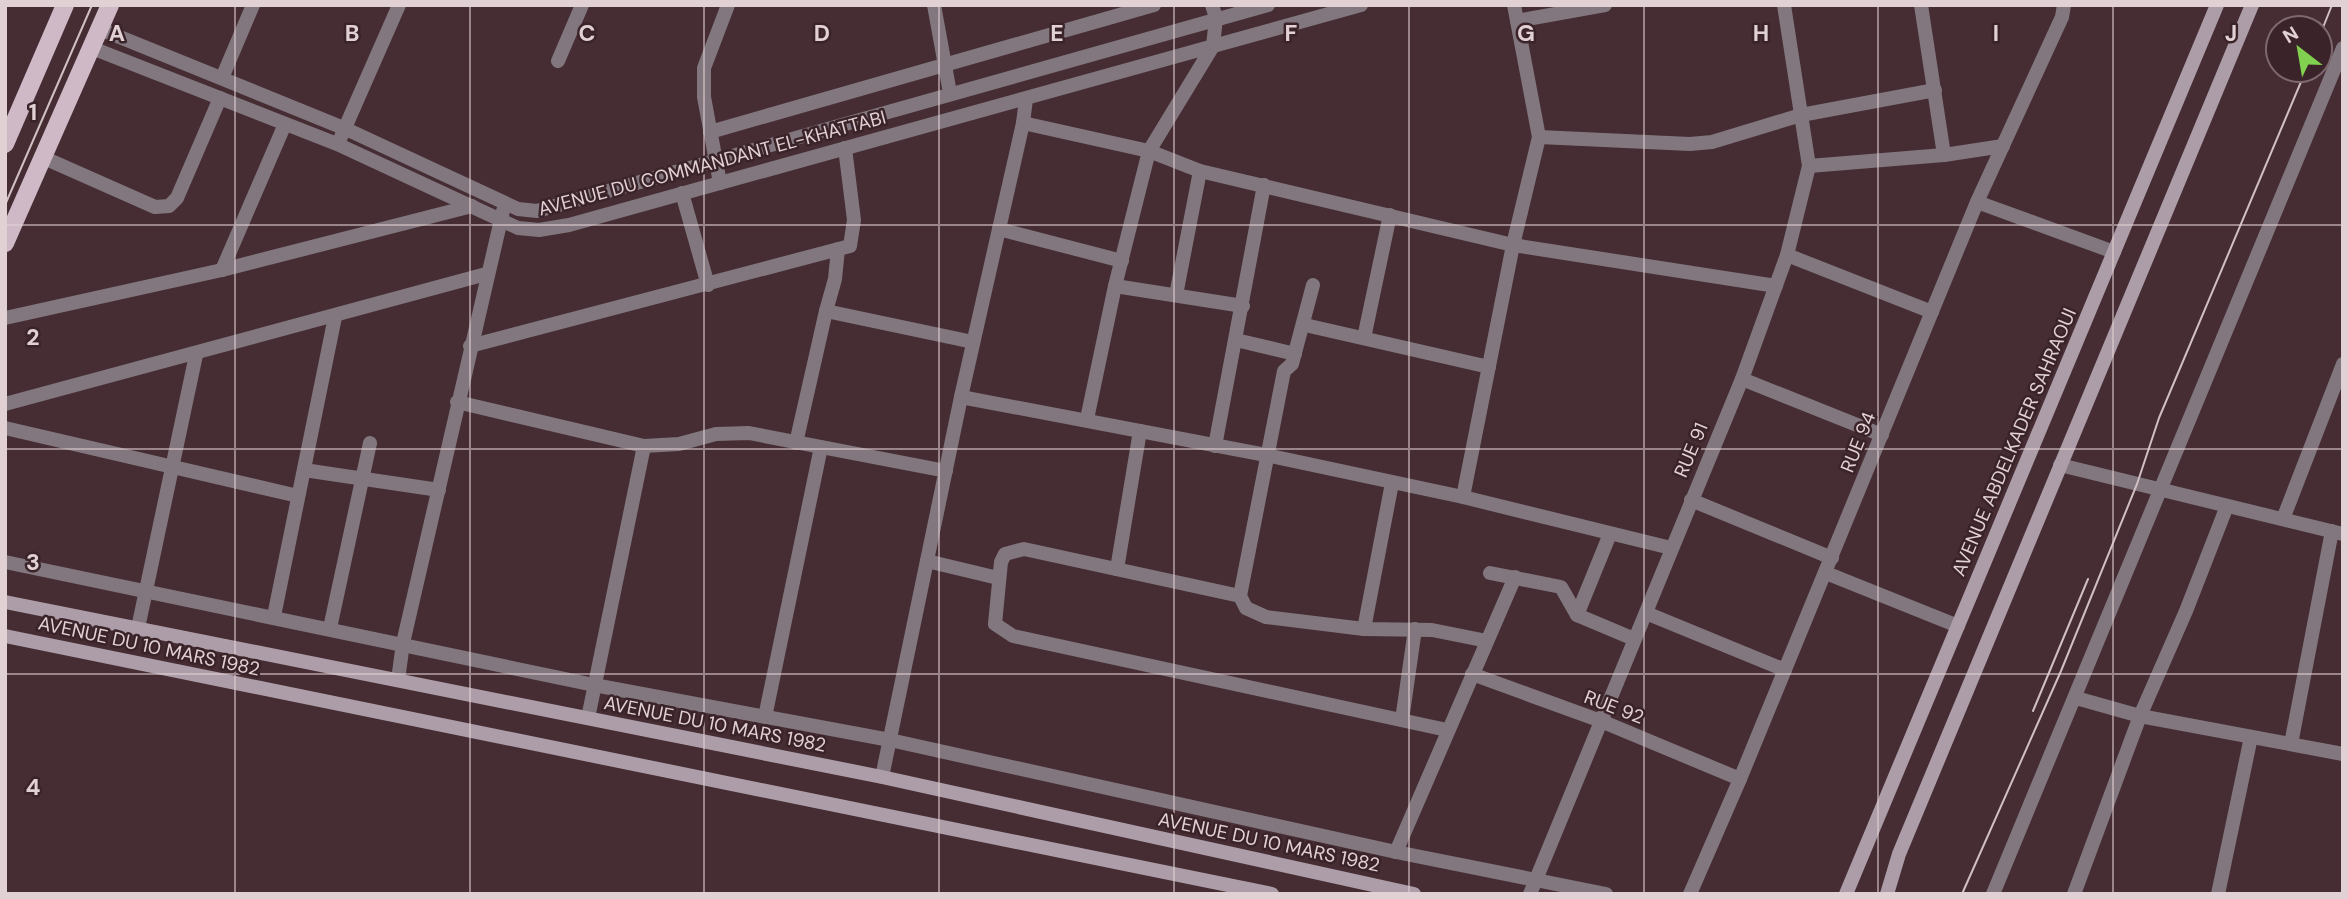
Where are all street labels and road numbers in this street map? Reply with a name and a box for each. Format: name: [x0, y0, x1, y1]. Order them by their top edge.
street label: AVENUE DU COMMANDANT EL-KHATTABI: [535, 104, 889, 222]
street label: AVENUE ABDELKADER SAHRAOUI: [1946, 304, 2082, 580]
street label: RUE 94: [1835, 408, 1881, 476]
street label: RUE 91: [1668, 419, 1714, 481]
street label: AVENUE DU 10 MARS 1982: [36, 610, 262, 682]
street label: RUE 92: [1581, 684, 1648, 730]
street label: AVENUE DU 10 MARS 1982: [602, 690, 828, 758]
street label: AVENUE DU 10 MARS 1982: [1156, 806, 1382, 878]

